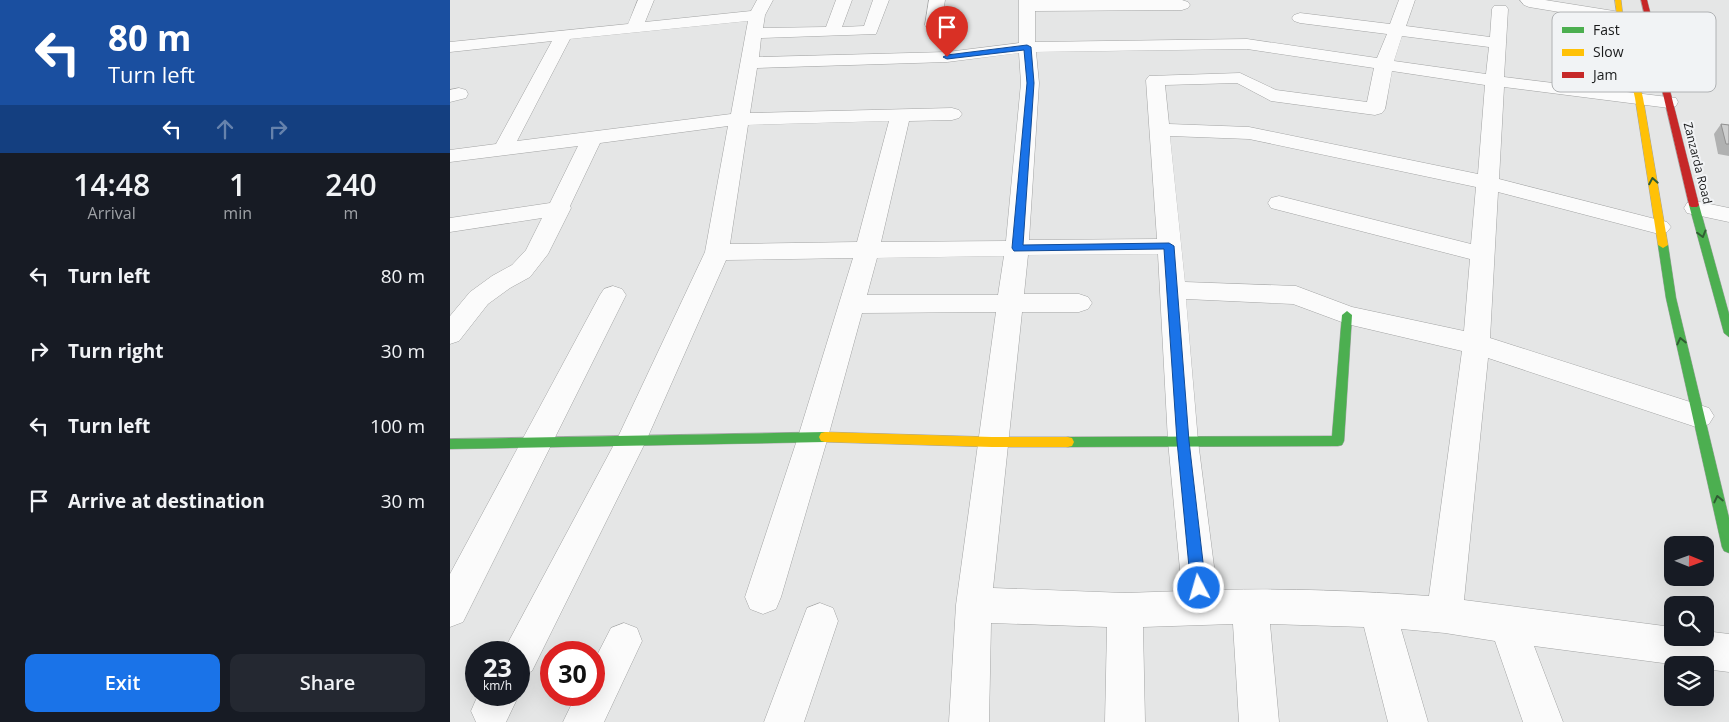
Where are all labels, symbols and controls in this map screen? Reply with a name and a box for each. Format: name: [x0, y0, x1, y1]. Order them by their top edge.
pin: [926, 6, 968, 57]
legend: [1552, 12, 1716, 92]
icon: arrive: [933, 13, 961, 41]
text: 80 m: [108, 14, 191, 61]
icon: left: [25, 20, 90, 85]
text: Fast: [1593, 20, 1620, 39]
text: Slow: [1593, 42, 1624, 61]
text: Turn left: [108, 59, 195, 89]
text: Jam: [1591, 65, 1618, 84]
icon: left: [158, 115, 186, 143]
icon: ahead: [211, 115, 239, 143]
icon: right: [264, 115, 292, 143]
street label: Zanzarda Road: [1680, 120, 1716, 206]
text: 14:48: [73, 164, 150, 205]
text: 1: [229, 164, 246, 205]
text: 240: [325, 164, 377, 205]
one-way arrow: [1648, 177, 1658, 185]
text: Arrival: [88, 202, 136, 224]
text: min: [223, 202, 252, 224]
text: m: [344, 202, 358, 224]
one-way arrow: [1697, 230, 1707, 238]
icon: left: [25, 262, 53, 290]
text: Turn left: [68, 263, 150, 289]
text: 80 m: [381, 263, 425, 289]
one-way arrow: [1677, 336, 1687, 345]
icon: right: [25, 337, 53, 365]
text: Turn right: [68, 338, 163, 364]
text: 30 m: [381, 338, 425, 364]
icon: left: [25, 412, 53, 440]
text: Turn left: [68, 413, 150, 439]
text: 100 m: [370, 413, 425, 439]
icon: arrive: [25, 487, 53, 515]
text: Arrive at destination: [68, 488, 265, 514]
text: 30 m: [381, 488, 425, 514]
one-way arrow: [1713, 495, 1724, 504]
north arrow: [1664, 536, 1714, 586]
map controls: [1664, 536, 1714, 706]
position arrow: [1172, 561, 1224, 613]
button: search: [1664, 596, 1714, 646]
speed limit sign: 30: [540, 641, 605, 706]
text: 23: [483, 650, 512, 684]
button: Exit: [25, 654, 220, 712]
button: Share: [230, 654, 425, 712]
button: layers: [1664, 656, 1714, 706]
text: km/h: [483, 677, 512, 694]

